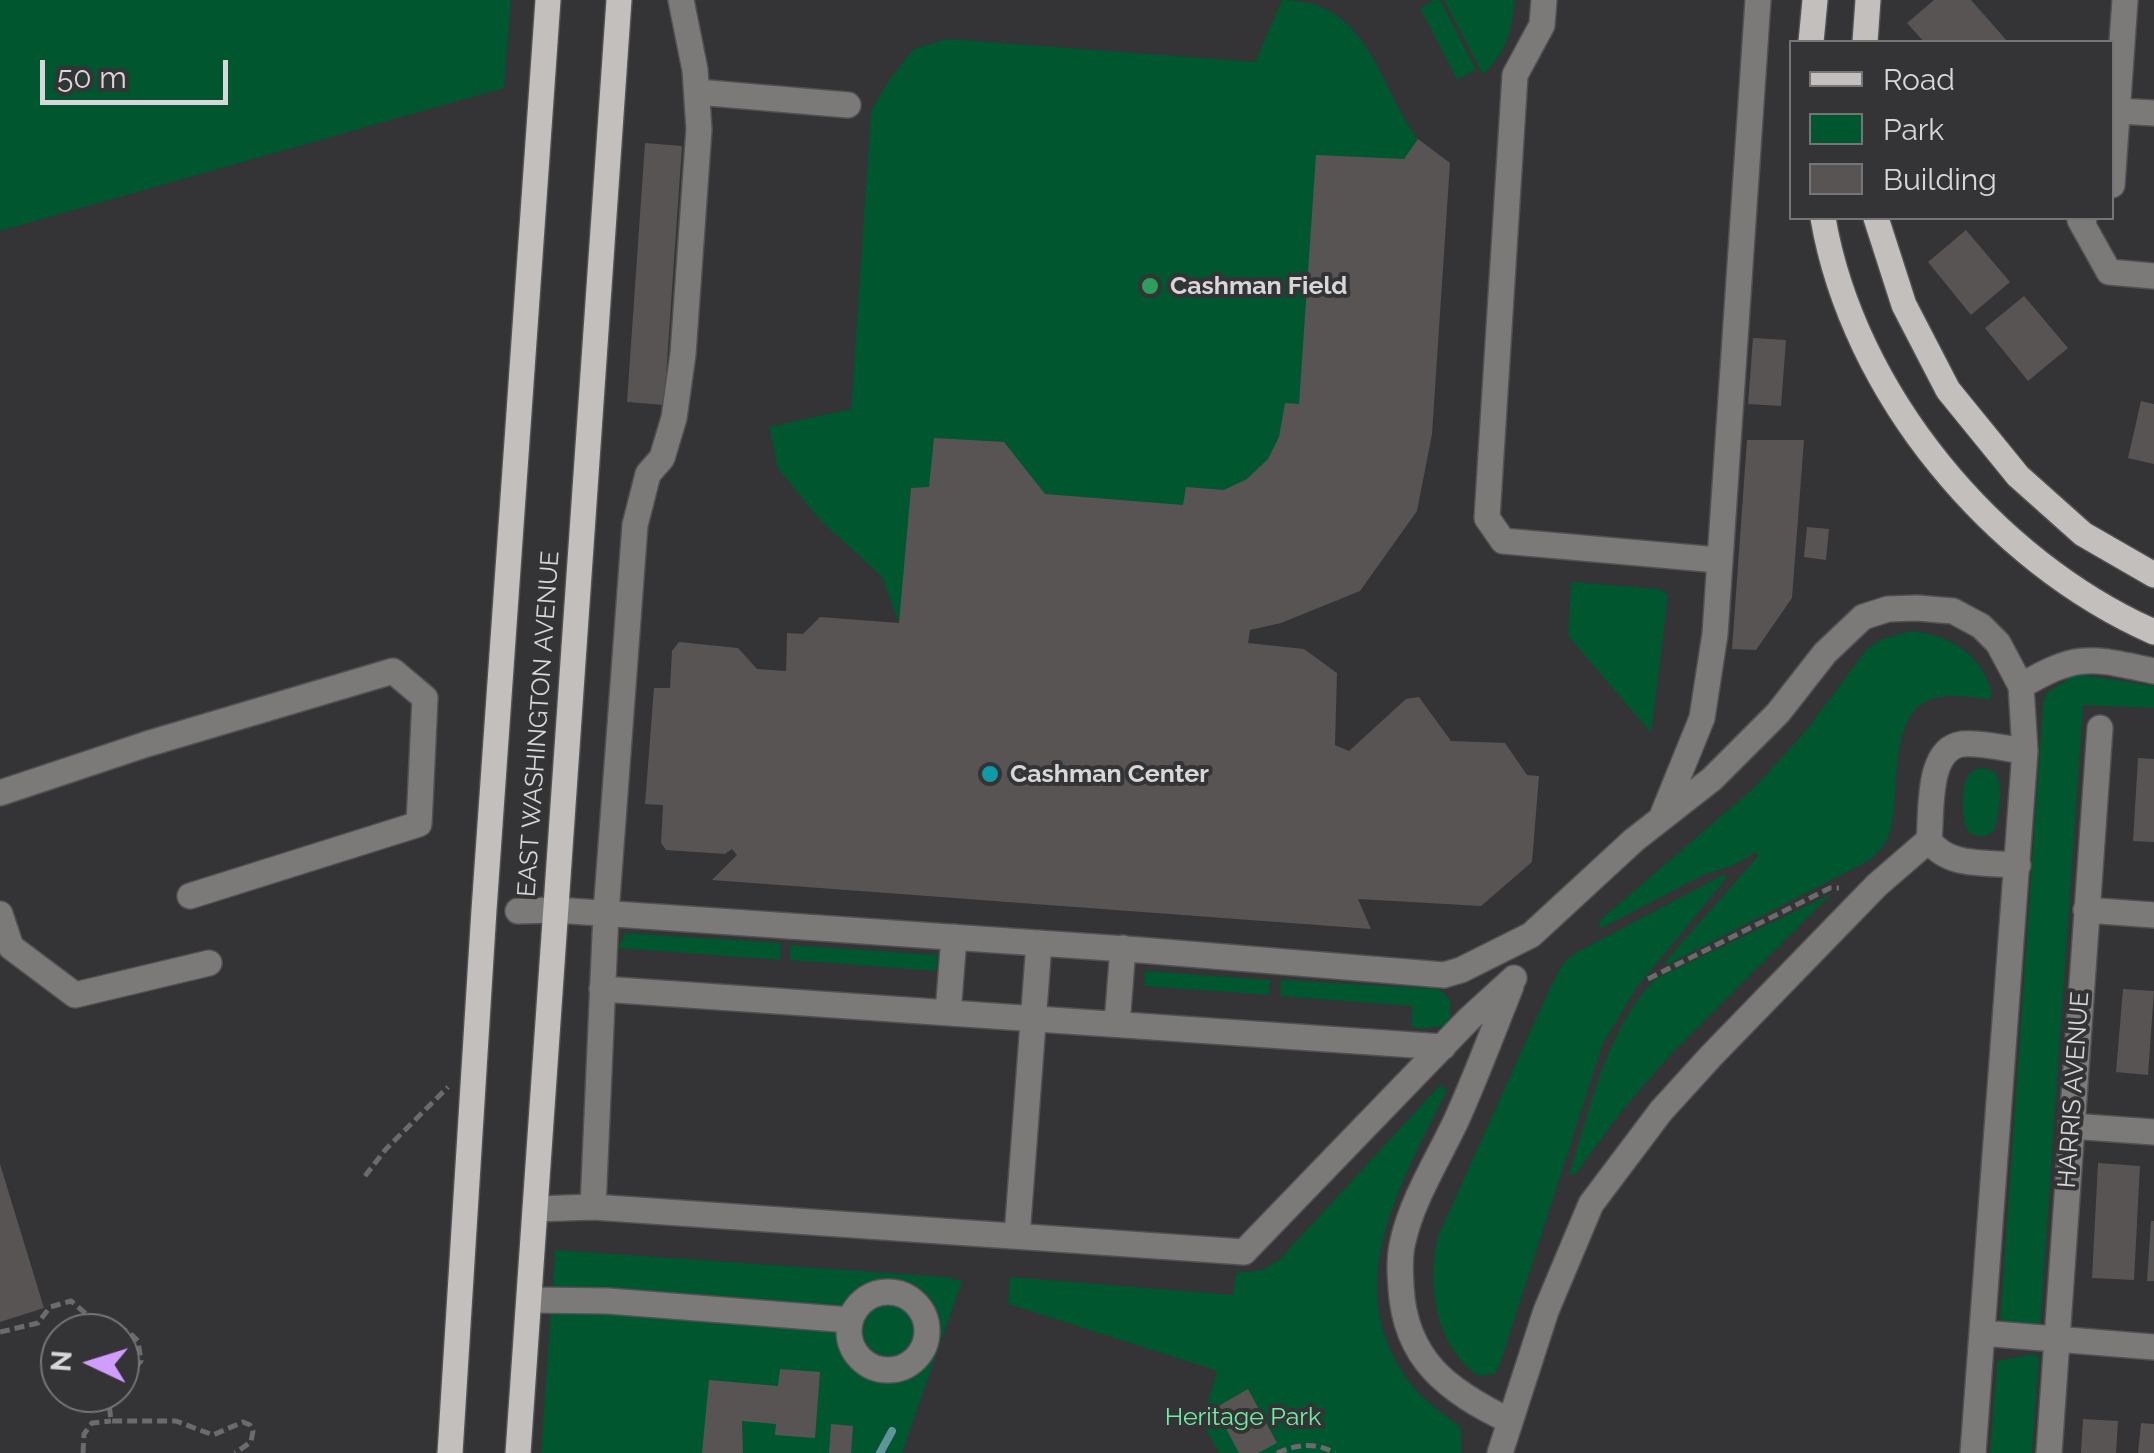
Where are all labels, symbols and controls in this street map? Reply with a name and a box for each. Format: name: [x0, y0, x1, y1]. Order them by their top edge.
scale bar: [45, 40, 232, 102]
legend: [1789, 40, 2114, 220]
text: 50 m: [57, 60, 127, 95]
text: Road: [1883, 62, 1955, 97]
text: Park: [1883, 112, 1944, 147]
text: Building: [1883, 162, 1997, 197]
place label: Cashman Field: [1170, 271, 1347, 301]
marker: Cashman Field: [1139, 275, 1161, 297]
street label: EAST WASHINGTON AVENUE: [512, 550, 566, 898]
place label: Cashman Center: [1010, 759, 1209, 789]
marker: Cashman Center: [979, 763, 1001, 785]
street label: HARRIS AVENUE: [2052, 991, 2096, 1189]
north arrow: [40, 1313, 140, 1413]
text: N: [44, 1349, 79, 1373]
park label: Heritage Park: [1165, 1402, 1321, 1432]

